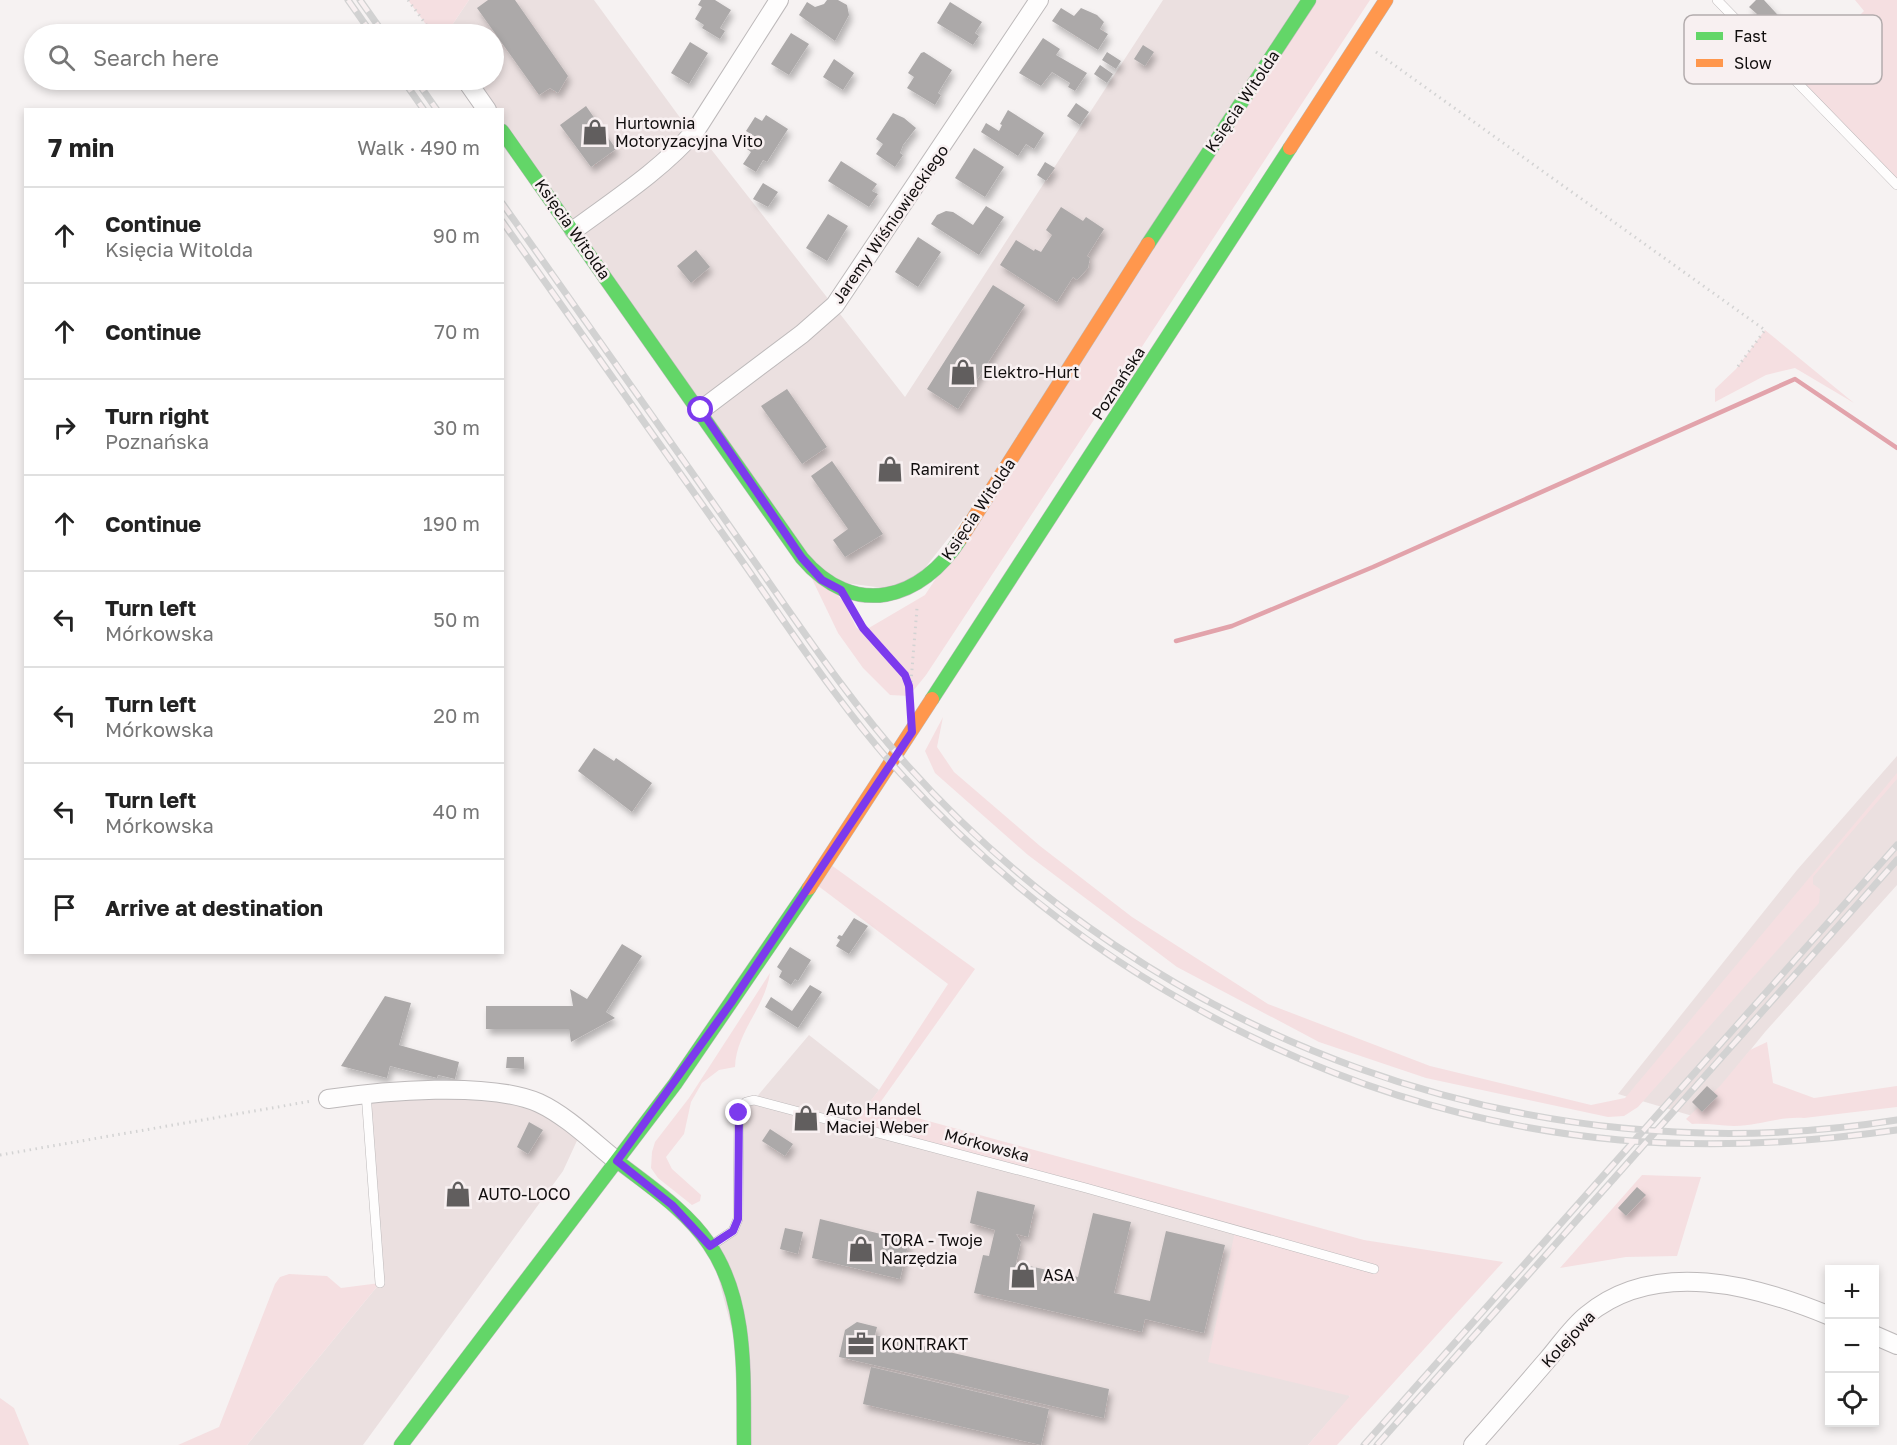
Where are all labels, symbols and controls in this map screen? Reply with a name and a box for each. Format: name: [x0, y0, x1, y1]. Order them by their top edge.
legend: [1684, 15, 1882, 84]
search box: [24, 24, 504, 90]
text: Fast: [1734, 26, 1767, 46]
icon: search: [45, 41, 78, 74]
text: Search here: [93, 44, 219, 71]
street label: Księcia Witolda: [1201, 46, 1283, 156]
text: Slow: [1734, 53, 1772, 73]
place label: Hurtownia Motoryzacyjna Vito: [615, 113, 763, 151]
shop icon: Hurtownia Motoryzacyjna Vito: [580, 117, 610, 147]
text: 7 min: [48, 132, 114, 163]
text: Walk · 490 m: [357, 135, 480, 159]
street label: Jaremy Wiśniowieckiego: [828, 141, 952, 307]
street label: Księcia Witolda: [531, 175, 615, 283]
text: Continue: [105, 210, 201, 237]
icon: ahead: [48, 219, 81, 252]
text: 90 m: [433, 223, 480, 247]
text: Księcia Witolda: [105, 237, 253, 261]
icon: ahead: [48, 315, 81, 348]
text: Continue: [105, 318, 201, 345]
text: 70 m: [434, 319, 480, 343]
street label: Poznańska: [1087, 343, 1149, 423]
shop icon: Elektro-Hurt: [948, 357, 978, 387]
place label: Elektro-Hurt: [983, 362, 1079, 382]
route start: [687, 396, 713, 422]
text: Turn right: [105, 402, 209, 429]
icon: right: [48, 411, 81, 444]
text: 30 m: [433, 415, 480, 439]
text: Poznańska: [105, 429, 209, 453]
shop icon: Ramirent: [875, 454, 905, 484]
street label: Księcia Witolda: [937, 454, 1019, 564]
place label: Ramirent: [910, 459, 980, 479]
icon: ahead: [48, 507, 81, 540]
text: Continue: [105, 510, 201, 537]
text: 190 m: [423, 511, 480, 535]
text: Turn left: [105, 594, 196, 621]
icon: left: [48, 603, 81, 636]
text: 50 m: [433, 607, 480, 631]
text: Mórkowska: [105, 621, 214, 645]
text: Turn left: [105, 690, 196, 717]
icon: left: [48, 699, 81, 732]
text: 20 m: [433, 703, 480, 727]
text: Mórkowska: [105, 717, 214, 741]
text: Turn left: [105, 786, 196, 813]
icon: left: [48, 795, 81, 828]
text: 40 m: [433, 799, 480, 823]
text: Mórkowska: [105, 813, 214, 837]
icon: arrive: [48, 891, 81, 924]
text: Arrive at destination: [105, 894, 323, 921]
route end: [725, 1099, 751, 1125]
place label: Auto Handel Maciej Weber: [826, 1099, 929, 1137]
shop icon: Auto Handel Maciej Weber: [791, 1103, 821, 1133]
street label: Mórkowska: [942, 1124, 1032, 1166]
shop icon: AUTO-LOCO: [443, 1179, 473, 1209]
place label: AUTO-LOCO: [478, 1184, 570, 1204]
place label: TORA - Twoje Narzędzia: [881, 1230, 983, 1268]
shop icon: TORA - Twoje Narzędzia: [846, 1234, 876, 1264]
shop icon: ASA: [1008, 1260, 1038, 1290]
place label: ASA: [1043, 1265, 1075, 1285]
map controls: [1825, 1265, 1879, 1427]
button: +: [1825, 1265, 1879, 1319]
street label: Kolejowa: [1537, 1307, 1599, 1371]
button: −: [1825, 1319, 1879, 1373]
office icon: KONTRAKT: [846, 1329, 876, 1359]
place label: KONTRAKT: [881, 1334, 968, 1354]
button: locate: [1825, 1373, 1879, 1427]

